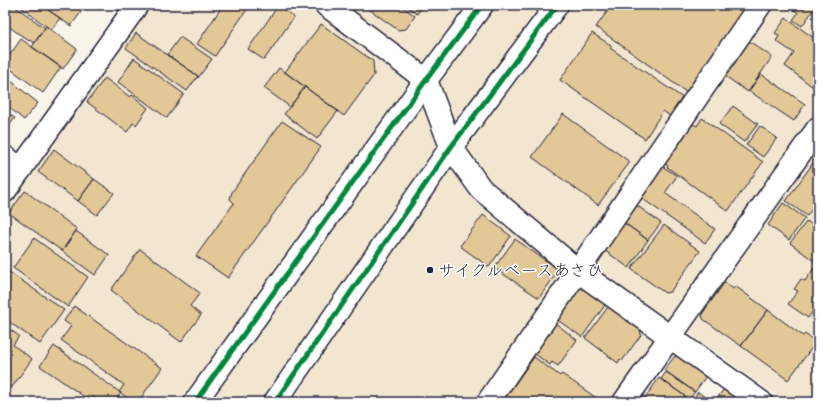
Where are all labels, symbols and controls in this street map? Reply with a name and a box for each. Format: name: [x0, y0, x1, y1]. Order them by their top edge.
place label: サイクルベースあさひ: [438, 260, 603, 281]
marker: サイクルベースあさひ: [425, 265, 435, 275]

